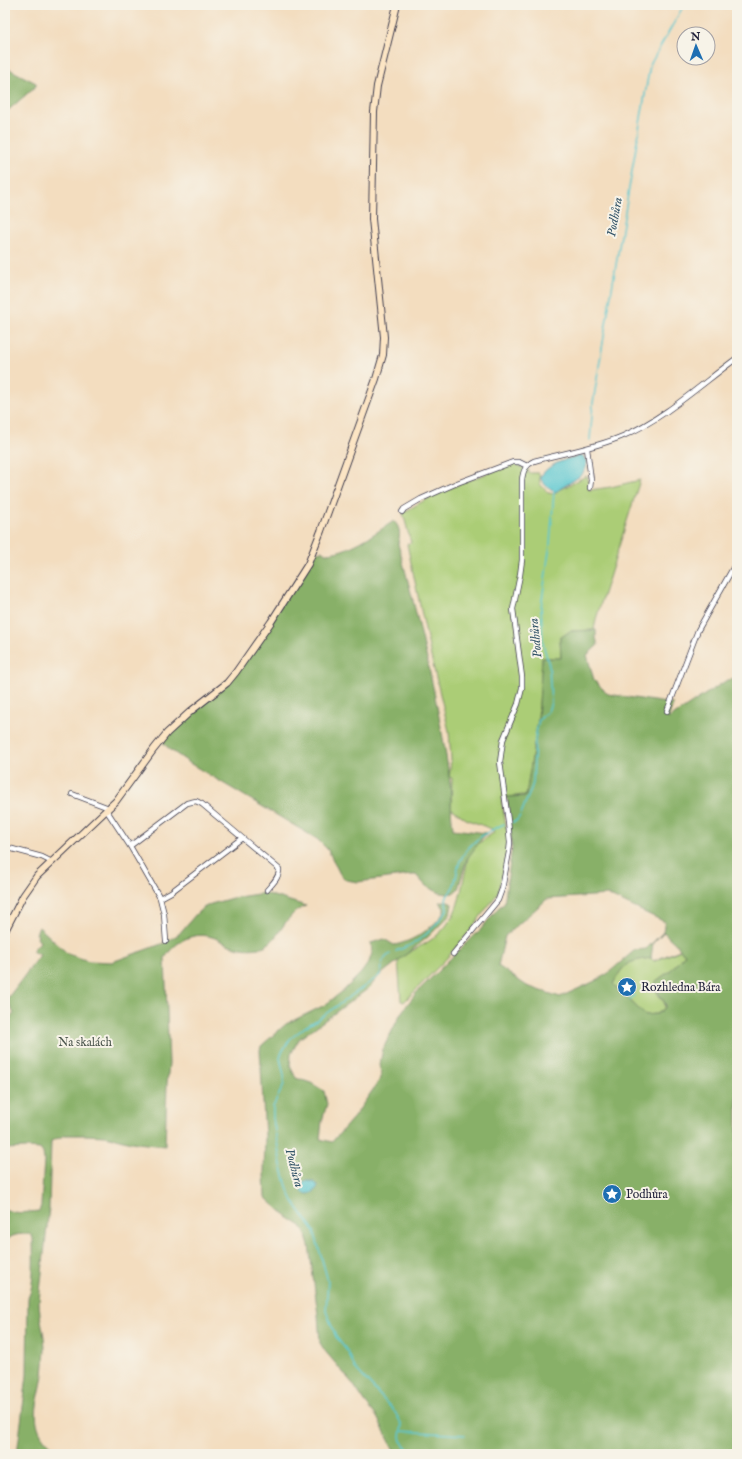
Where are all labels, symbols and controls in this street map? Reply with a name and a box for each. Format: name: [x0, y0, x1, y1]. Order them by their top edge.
north arrow: [676, 26, 716, 66]
text: N: [690, 30, 701, 44]
water label: Podhůra: [603, 196, 627, 238]
water label: Podhůra: [525, 617, 547, 659]
place icon: Rozhledna Bára: [616, 976, 638, 998]
place label: Rozhledna Bára: [641, 980, 721, 995]
park label: Na skalách: [58, 1035, 112, 1050]
water label: Podhůra: [281, 1147, 307, 1190]
place icon: Podhůra: [601, 1183, 623, 1205]
place label: Podhůra: [626, 1187, 669, 1202]

